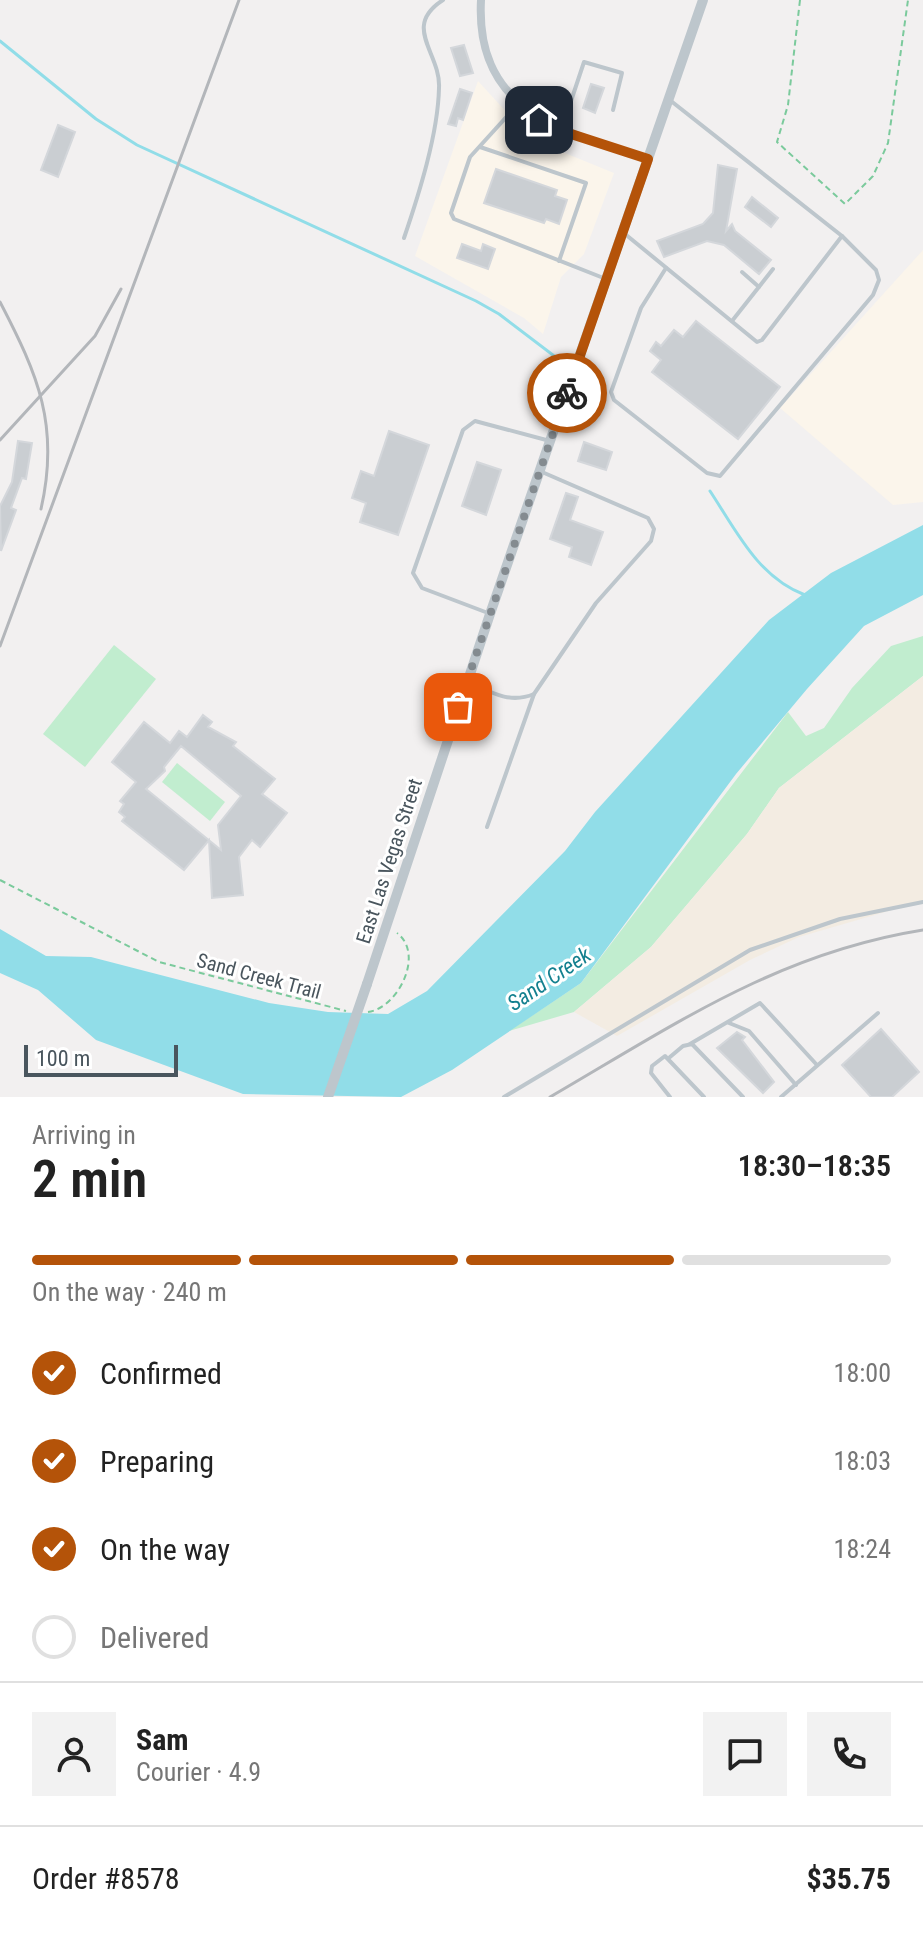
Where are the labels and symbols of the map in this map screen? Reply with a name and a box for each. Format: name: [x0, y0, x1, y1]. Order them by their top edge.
pin: [505, 86, 573, 154]
courier: [527, 353, 607, 433]
pin: [424, 673, 492, 741]
street label: East Las Vegas Street: [351, 775, 427, 947]
water label: Sand Creek: [503, 942, 596, 1016]
street label: Sand Creek Trail: [194, 948, 324, 1004]
scale bar: [24, 1041, 178, 1077]

